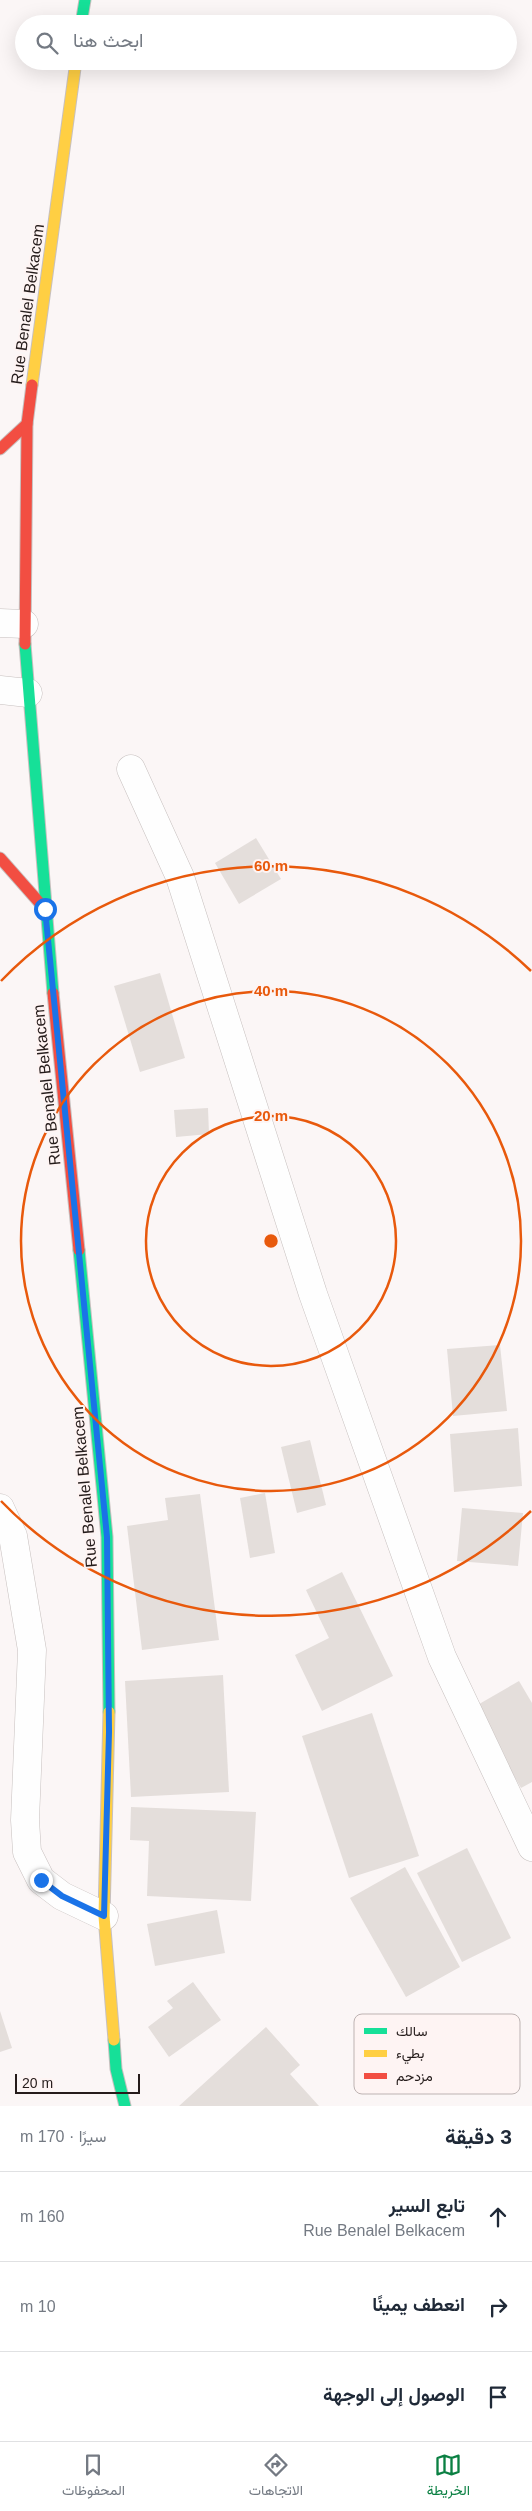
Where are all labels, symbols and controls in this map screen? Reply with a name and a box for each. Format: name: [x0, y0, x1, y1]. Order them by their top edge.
search box: [15, 15, 517, 70]
icon: search: [33, 29, 61, 57]
text: ابحث هنا: [73, 30, 143, 51]
street label: Rue Benalel Belkacem: [8, 223, 47, 385]
text: 60 m: [254, 857, 288, 874]
route start: [34, 898, 57, 921]
text: 40 m: [254, 982, 288, 999]
street label: Rue Benalel Belkacem: [30, 1004, 63, 1166]
text: 20 m: [254, 1107, 288, 1124]
centre of rings: [262, 1232, 280, 1250]
street label: Rue Benalel Belkacem: [69, 1406, 100, 1568]
route end: [30, 1869, 53, 1892]
legend: [354, 2014, 520, 2094]
text: سالك: [396, 2023, 427, 2039]
text: بطيء: [396, 2045, 424, 2065]
text: مزدحم: [396, 2068, 433, 2085]
scale bar: [15, 2071, 140, 2094]
text: 20 m: [22, 2075, 53, 2091]
text: 3 دقيقة: [445, 2125, 512, 2148]
text: سيرًا · 170 m: [20, 2128, 106, 2145]
text: تابع السير: [389, 2195, 465, 2216]
icon: ahead: [484, 2203, 512, 2231]
text: 160 m: [20, 2208, 64, 2225]
text: Rue Benalel Belkacem: [303, 2222, 465, 2239]
icon: right: [484, 2293, 512, 2321]
text: انعطف يمينًا: [372, 2294, 465, 2315]
text: 10 m: [20, 2298, 56, 2315]
icon: arrive: [484, 2383, 512, 2411]
text: الوصول إلى الوجهة: [323, 2384, 465, 2405]
tab: المحفوظات: [62, 2451, 125, 2503]
tab: الاتجاهات: [249, 2451, 303, 2503]
tab: الخريطة: [427, 2451, 470, 2503]

